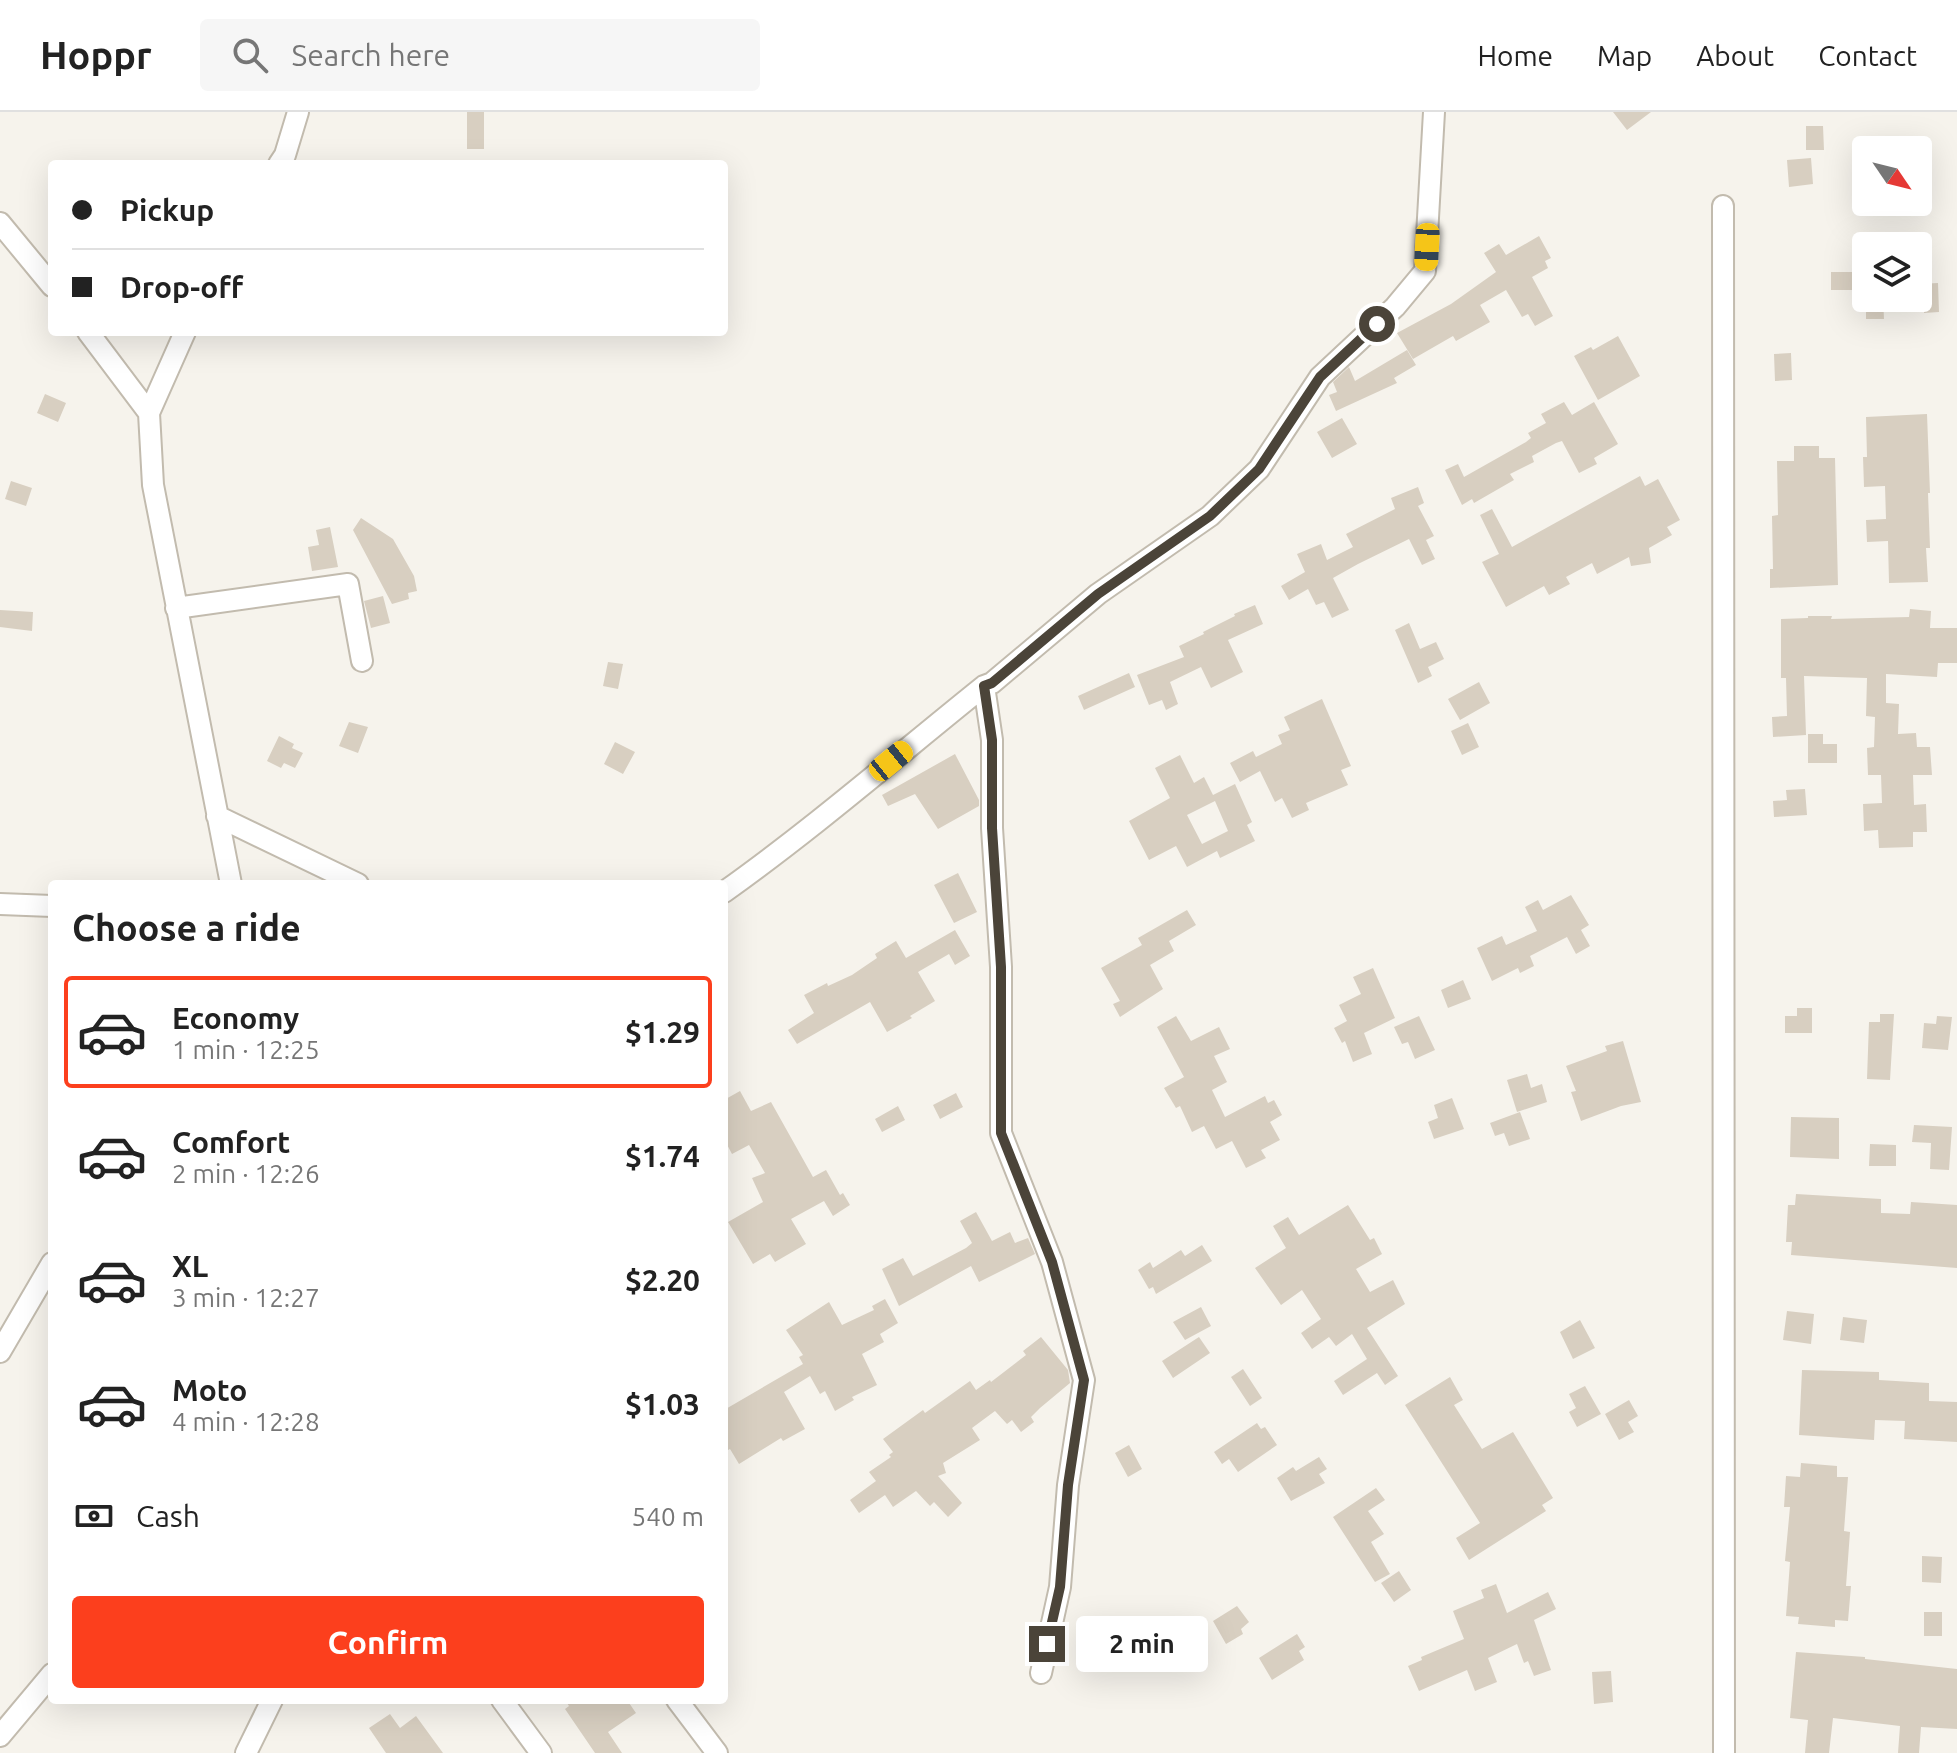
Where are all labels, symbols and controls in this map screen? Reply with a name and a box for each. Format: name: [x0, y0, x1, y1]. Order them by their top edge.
search box: [200, 19, 760, 91]
icon: search: [228, 33, 272, 77]
text: Hoppr: [40, 34, 152, 76]
text: Search here: [292, 38, 450, 72]
text: Home: [1478, 40, 1553, 71]
text: Map: [1597, 40, 1652, 71]
text: About: [1696, 40, 1774, 71]
text: Contact: [1818, 40, 1917, 71]
north arrow: [1852, 136, 1932, 216]
map controls: [1852, 136, 1932, 312]
text: Pickup: [120, 193, 214, 227]
car: [1414, 222, 1440, 272]
button: layers: [1852, 232, 1932, 312]
text: Drop-off: [120, 270, 243, 304]
route start: [1359, 306, 1395, 342]
car: [865, 737, 917, 785]
text: Choose a ride: [72, 907, 301, 948]
icon: car: [76, 996, 148, 1068]
text: Economy: [172, 1001, 299, 1035]
text: $1.29: [625, 1015, 700, 1049]
text: 1 min · 12:25: [172, 1035, 320, 1064]
icon: car: [76, 1120, 148, 1192]
text: Comfort: [172, 1125, 290, 1159]
text: $1.74: [625, 1139, 700, 1173]
text: 2 min · 12:26: [172, 1159, 320, 1188]
icon: car: [76, 1244, 148, 1316]
text: XL: [172, 1249, 208, 1283]
text: $2.20: [625, 1263, 700, 1297]
text: 3 min · 12:27: [172, 1283, 320, 1312]
icon: car: [76, 1368, 148, 1440]
text: Moto: [172, 1373, 247, 1407]
text: $1.03: [625, 1387, 700, 1421]
text: 4 min · 12:28: [172, 1407, 320, 1436]
icon: cash: [72, 1494, 116, 1538]
text: Cash: [136, 1499, 200, 1533]
text: 540 m: [632, 1502, 704, 1531]
button: Confirm: [72, 1596, 704, 1688]
callout: 2 min: [1075, 1616, 1207, 1672]
route end: [1029, 1626, 1065, 1662]
text: 2 min: [1109, 1629, 1175, 1658]

